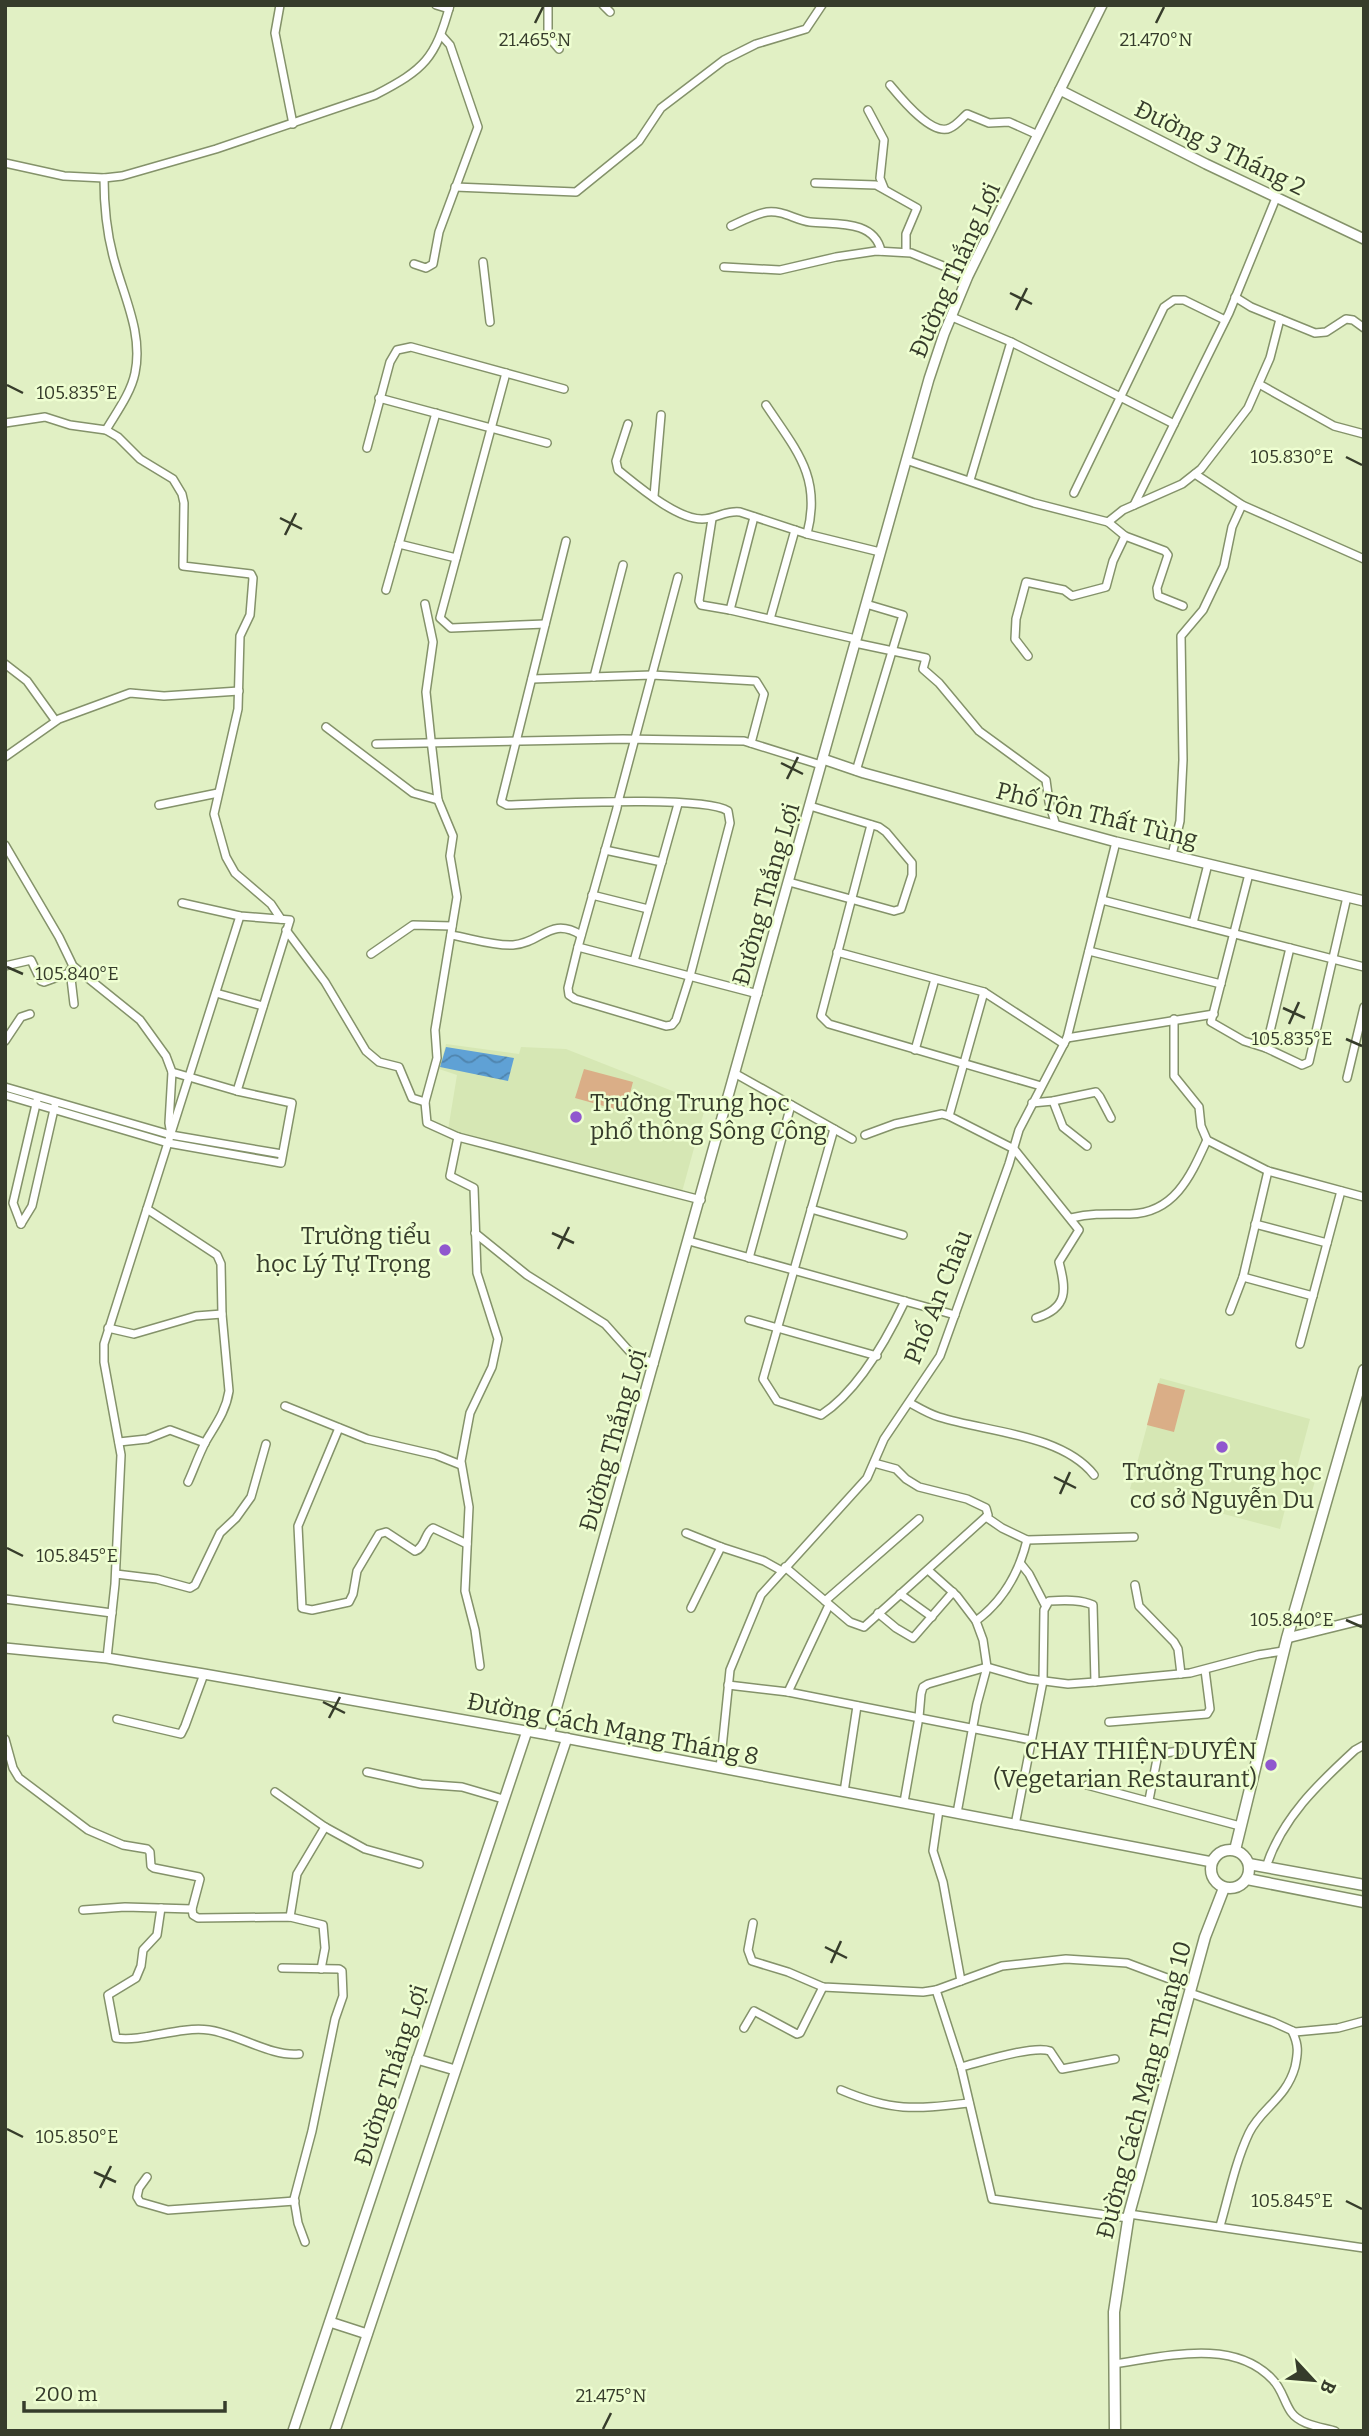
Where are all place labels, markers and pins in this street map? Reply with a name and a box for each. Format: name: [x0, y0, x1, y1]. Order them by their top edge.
place label: Trường Trung học phổ thông Sông Công: [590, 1089, 827, 1145]
marker: Trường Trung học phổ thông Sông Công: [568, 1109, 584, 1125]
place label: Trường tiểu học Lý Tự Trọng: [256, 1222, 431, 1278]
marker: Trường tiểu học Lý Tự Trọng: [437, 1242, 453, 1258]
marker: Trường Trung học cơ sở Nguyễn Du: [1214, 1439, 1230, 1455]
place label: Trường Trung học cơ sở Nguyễn Du: [1122, 1458, 1322, 1514]
place label: CHAY THIỆN DUYÊN (Vegetarian Restaurant): [993, 1737, 1257, 1793]
marker: CHAY THIỆN DUYÊN (Vegetarian Restaurant): [1263, 1757, 1279, 1773]

